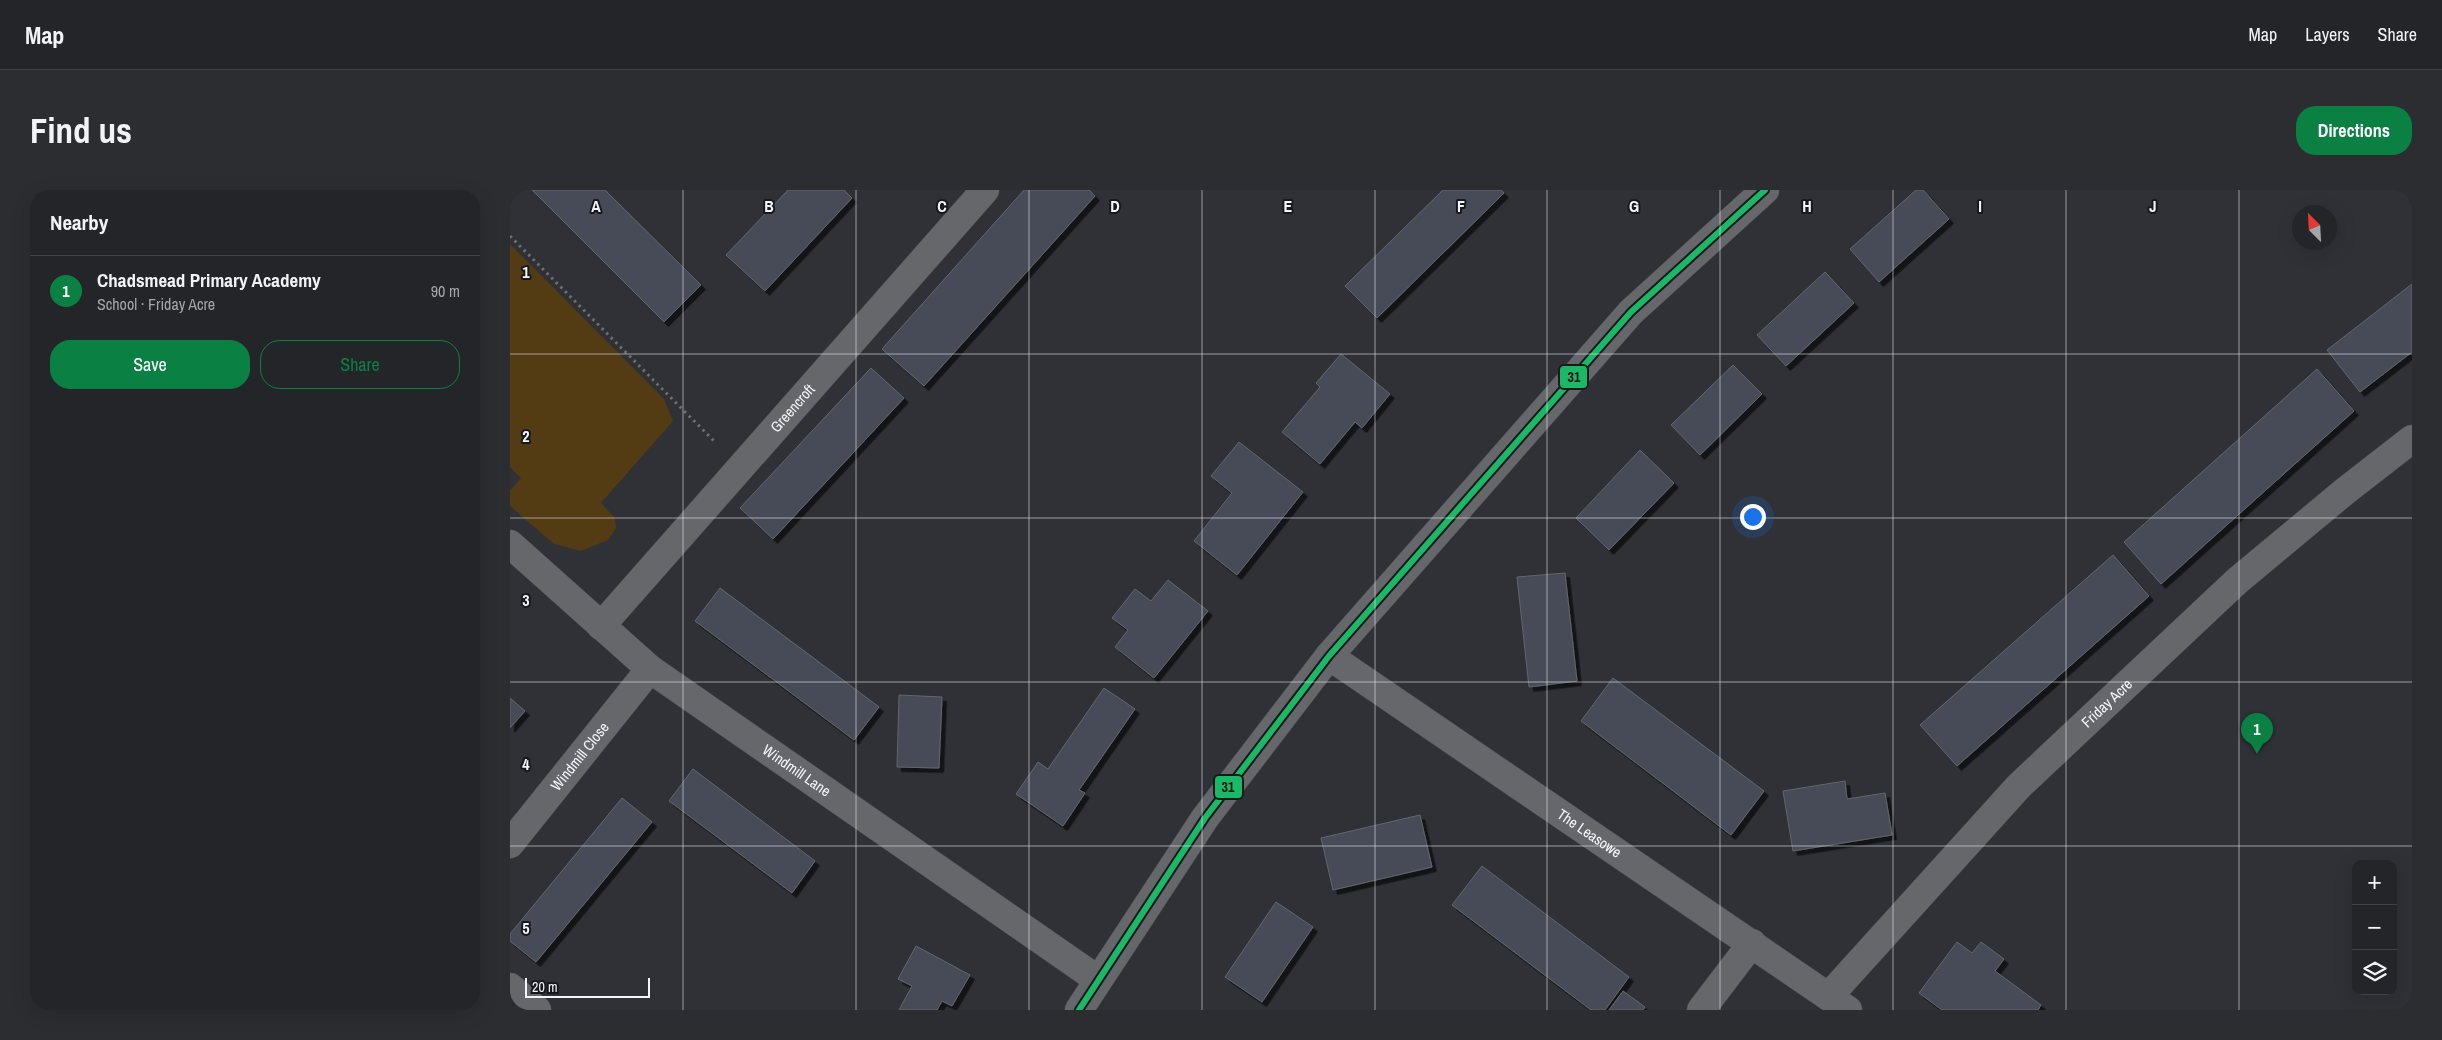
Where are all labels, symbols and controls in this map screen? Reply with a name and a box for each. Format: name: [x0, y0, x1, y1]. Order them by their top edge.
text: Map: [25, 19, 64, 51]
text: Map: [2249, 22, 2277, 47]
text: Layers: [2305, 22, 2350, 47]
text: Share: [2378, 22, 2417, 47]
button: Directions: [2296, 106, 2412, 155]
text: Find us: [30, 107, 132, 154]
text: A: [591, 195, 601, 217]
text: B: [764, 195, 774, 217]
text: C: [937, 195, 947, 217]
text: D: [1110, 195, 1120, 217]
text: E: [1284, 195, 1293, 217]
text: F: [1457, 195, 1465, 217]
text: G: [1629, 195, 1639, 217]
text: H: [1802, 195, 1812, 217]
text: I: [1978, 195, 1982, 217]
text: J: [2149, 195, 2157, 217]
north arrow: [2292, 205, 2337, 250]
text: Nearby: [50, 208, 108, 237]
text: 1: [522, 261, 530, 283]
text: Chadsmead Primary Academy: [97, 267, 321, 293]
text: 1: [62, 280, 70, 302]
text: 90 m: [431, 280, 460, 302]
text: School · Friday Acre: [97, 293, 215, 315]
button: Save: [50, 340, 250, 389]
button: Share: [260, 340, 460, 389]
line badge: 31: [1559, 365, 1588, 389]
text: 31: [1568, 368, 1581, 386]
street label: Greencroft: [765, 379, 820, 437]
text: 2: [522, 425, 530, 447]
your location: [1740, 504, 1766, 530]
text: 3: [522, 589, 530, 611]
street label: Friday Acre: [2077, 674, 2137, 732]
pin: 1: [2241, 713, 2273, 754]
street label: Windmill Close: [546, 717, 614, 795]
street label: Windmill Lane: [759, 739, 835, 801]
text: 4: [522, 753, 530, 775]
line badge: 31: [1214, 775, 1243, 799]
text: 31: [1222, 778, 1235, 796]
street label: The Leasowe: [1553, 804, 1626, 863]
map controls: [2352, 860, 2397, 995]
button: +: [2352, 860, 2397, 905]
button: −: [2352, 905, 2397, 950]
text: 5: [522, 917, 530, 939]
button: layers: [2352, 950, 2397, 995]
scale bar: [525, 975, 650, 998]
text: 20 m: [532, 978, 558, 996]

